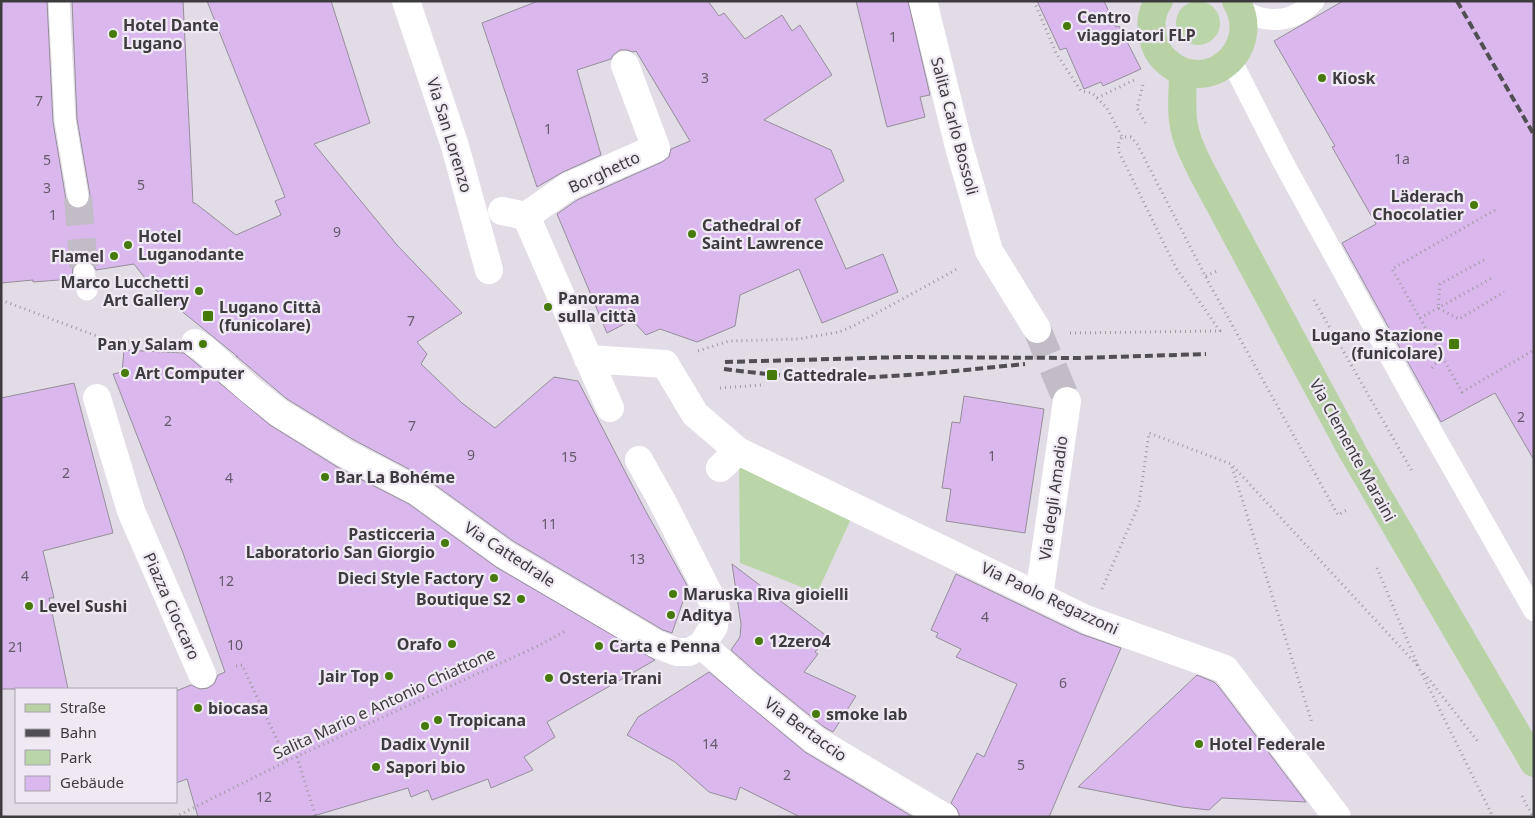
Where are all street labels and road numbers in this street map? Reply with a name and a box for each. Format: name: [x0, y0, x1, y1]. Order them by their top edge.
street label: Salita Carlo Bossoli: [926, 55, 984, 197]
street label: Via San Lorenzo: [422, 75, 478, 195]
street label: Borghetto: [565, 146, 643, 198]
street label: Via Clemente Maraini: [1305, 375, 1401, 525]
street label: Via degli Amadio: [1033, 434, 1073, 562]
street label: Via Cattedrale: [460, 516, 560, 592]
street label: Piazza Cioccaro: [139, 549, 205, 663]
street label: Via Paolo Regazzoni: [978, 556, 1122, 640]
street label: Salita Mario e Antonio Chiattone: [269, 642, 499, 764]
street label: Via Bertaccio: [760, 692, 852, 766]

